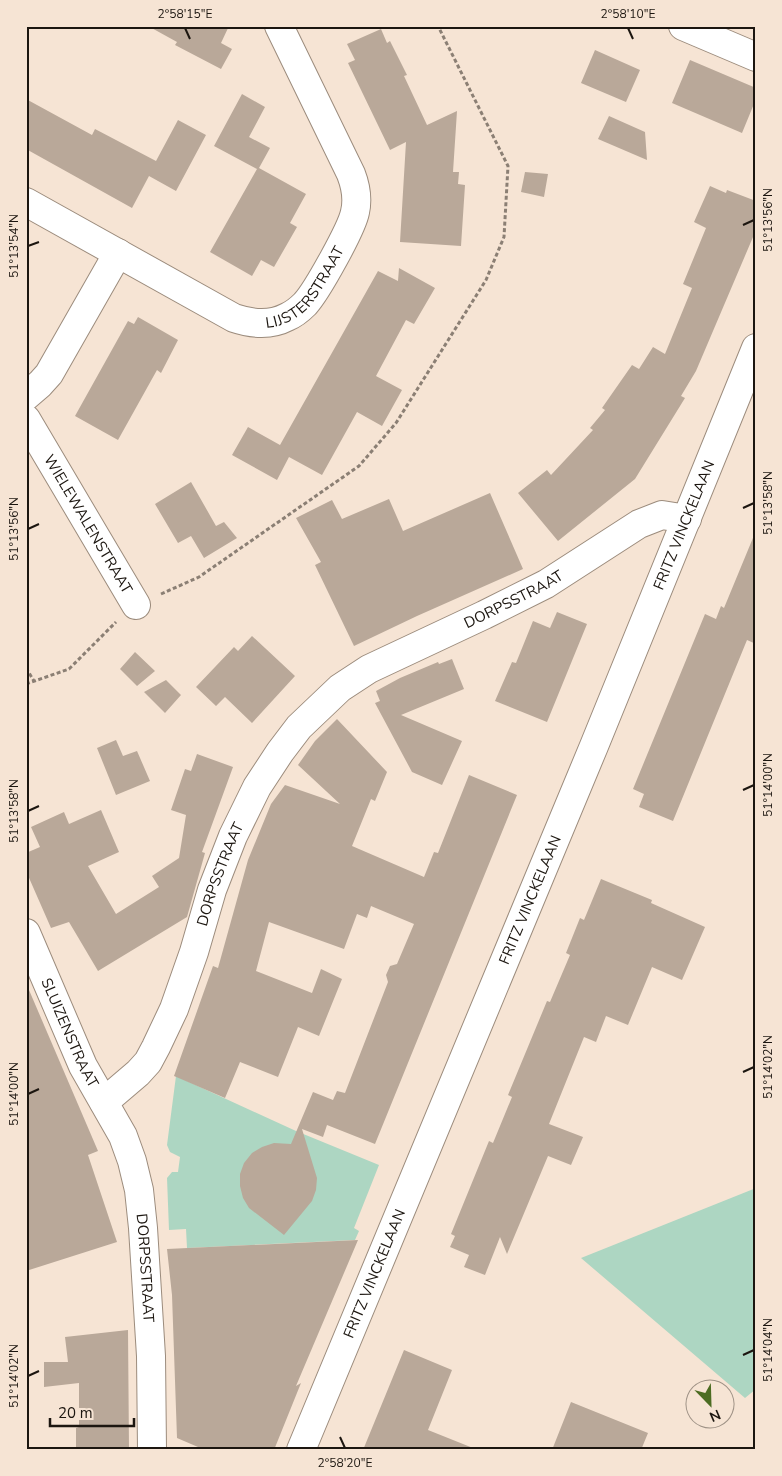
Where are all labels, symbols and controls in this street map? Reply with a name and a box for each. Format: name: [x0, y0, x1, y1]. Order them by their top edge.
text: 2°58'15"E: [158, 6, 212, 22]
text: 2°58'10"E: [601, 6, 655, 22]
text: 51°13'56"N: [760, 188, 776, 252]
text: 51°13'54"N: [6, 214, 22, 278]
street label: LIJSTERSTRAAT: [264, 242, 349, 333]
street label: WIELEWALENSTRAAT: [39, 451, 137, 597]
street label: FRITZ VINCKELAAN: [649, 457, 719, 593]
text: 51°13'58"N: [760, 471, 776, 535]
text: 51°13'56"N: [6, 497, 22, 561]
street label: DORPSSTRAAT: [461, 566, 567, 633]
text: 51°14'00"N: [760, 753, 776, 817]
text: 51°13'58"N: [6, 779, 22, 843]
street label: DORPSSTRAAT: [192, 819, 248, 928]
street label: FRITZ VINCKELAAN: [494, 832, 566, 967]
street label: SLUIZENSTRAAT: [36, 975, 103, 1091]
text: 51°14'02"N: [760, 1035, 776, 1099]
text: 51°14'00"N: [6, 1062, 22, 1126]
street label: FRITZ VINCKELAAN: [339, 1206, 410, 1341]
street label: DORPSSTRAAT: [132, 1213, 159, 1323]
text: 51°14'04"N: [760, 1318, 776, 1382]
text: 51°14'02"N: [6, 1344, 22, 1408]
north arrow: [684, 1378, 734, 1428]
scale bar: [50, 1396, 134, 1428]
text: 20 m: [58, 1403, 93, 1423]
text: N: [706, 1405, 723, 1426]
text: 2°58'20"E: [318, 1455, 372, 1471]

